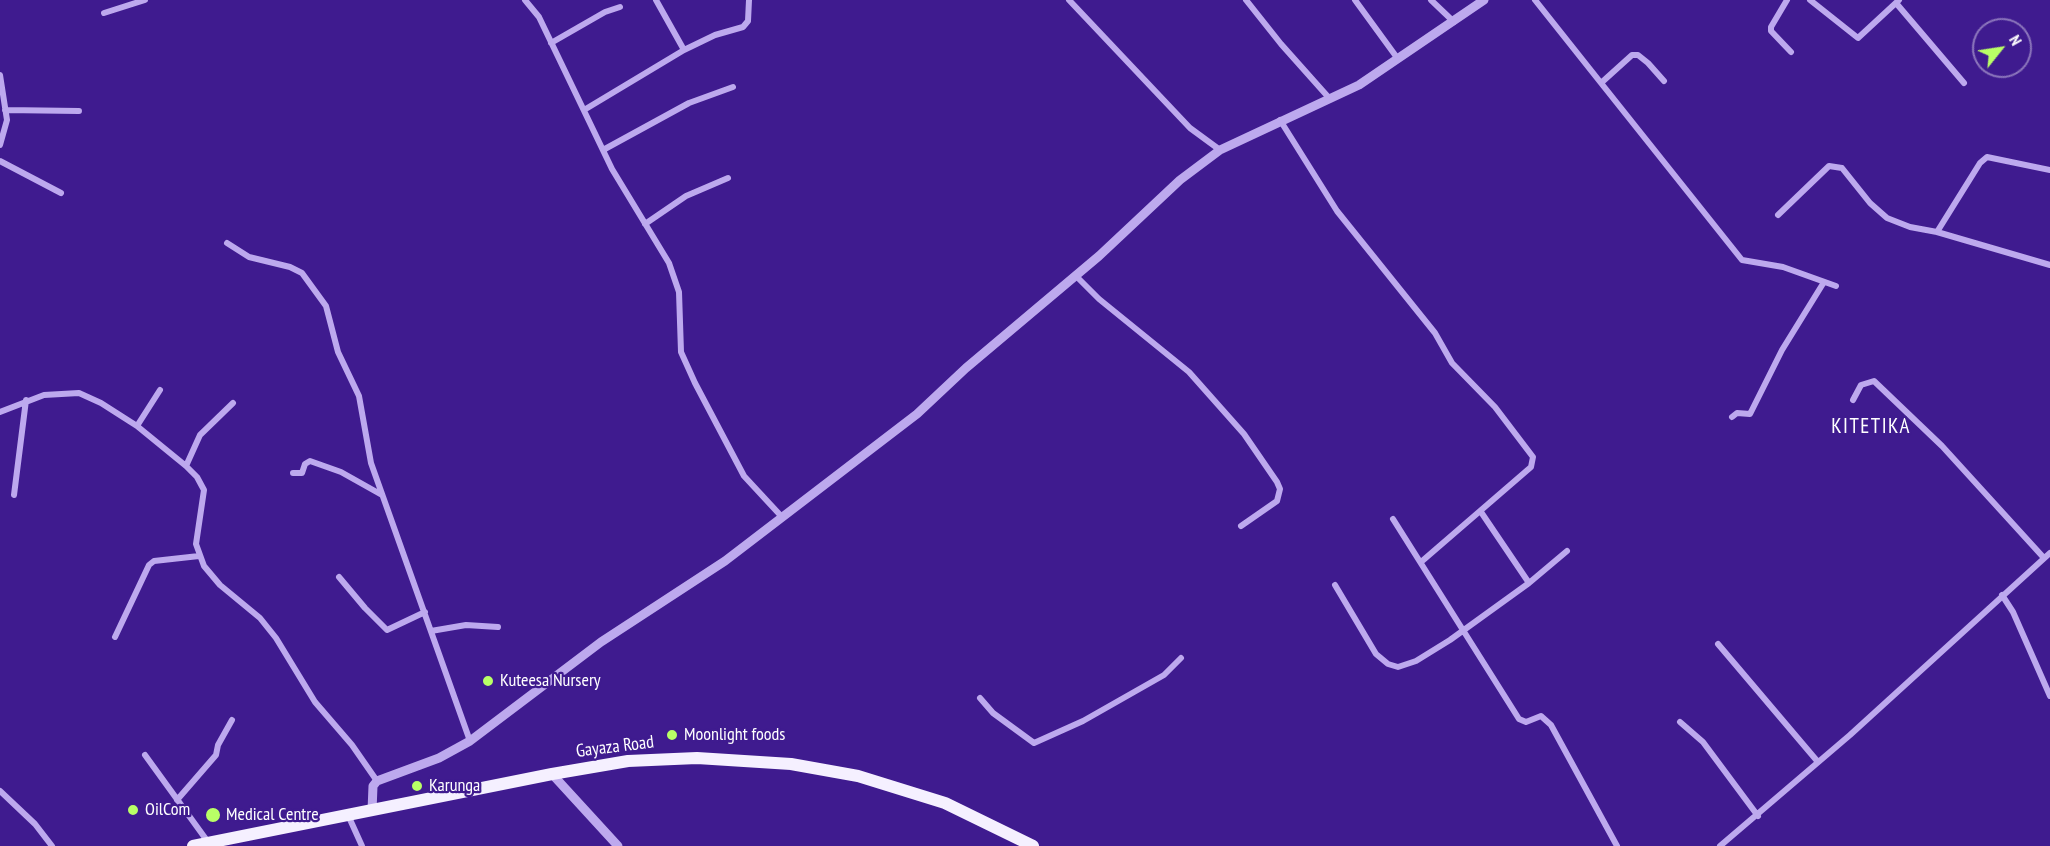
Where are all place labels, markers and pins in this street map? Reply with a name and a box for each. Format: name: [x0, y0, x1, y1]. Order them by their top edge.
place label: Kuteesa Nursery: [500, 670, 601, 692]
marker: Kuteesa Nursery: [481, 674, 495, 688]
place label: Moonlight foods: [684, 724, 785, 746]
marker: Moonlight foods: [665, 728, 679, 742]
place label: Karunga: [429, 775, 480, 797]
marker: Karunga: [410, 779, 424, 793]
place label: OilCom: [145, 799, 190, 821]
marker: OilCom: [126, 803, 140, 817]
place label: Medical Centre: [226, 804, 319, 826]
marker: Medical Centre: [204, 806, 222, 824]

